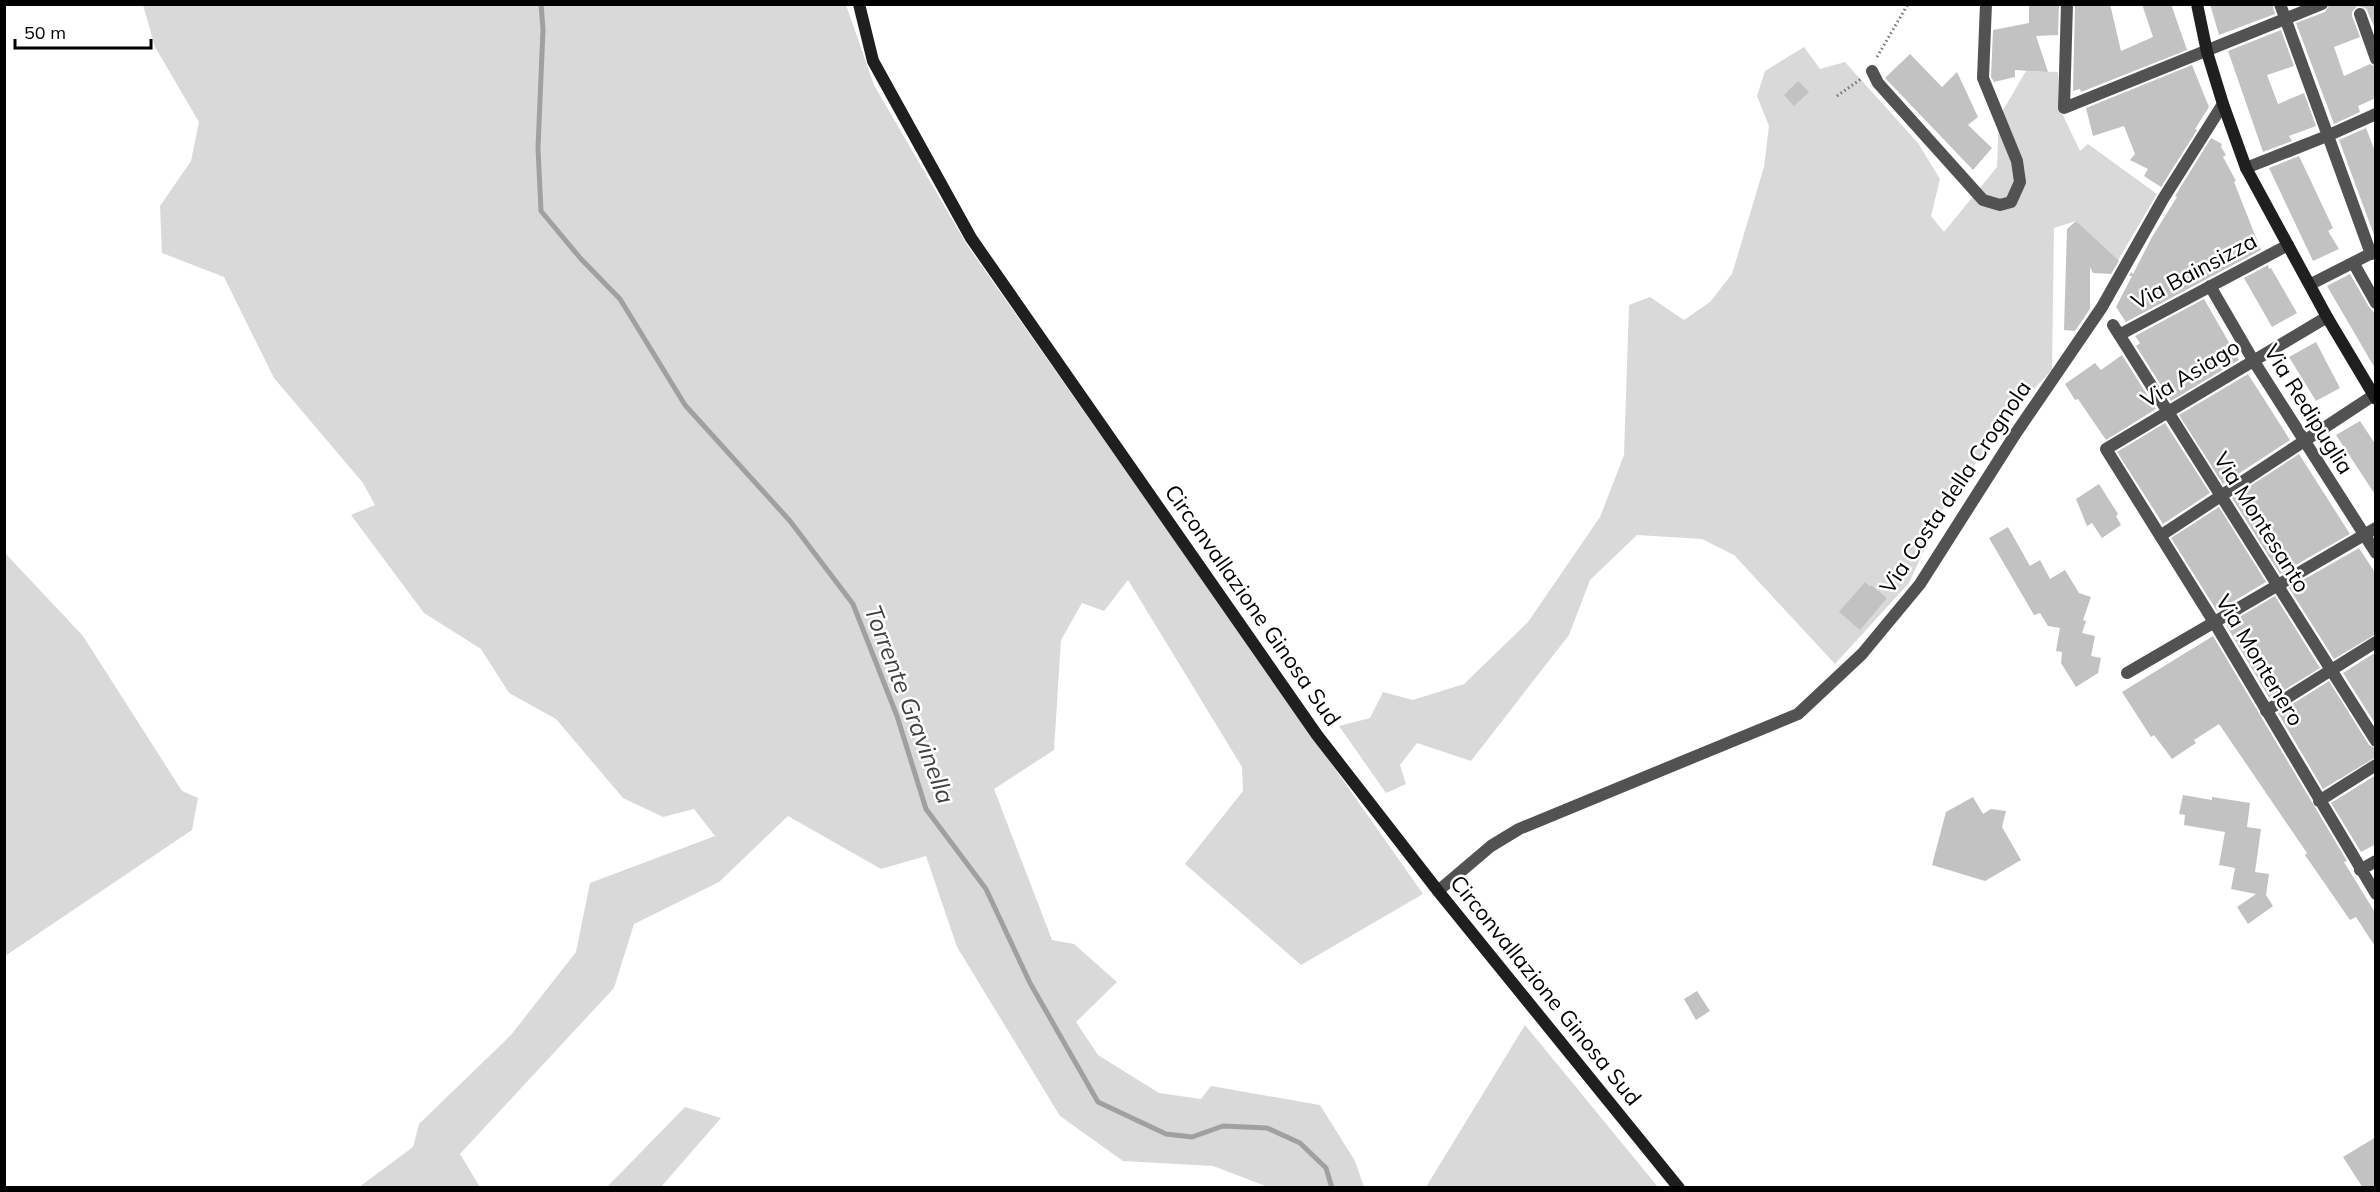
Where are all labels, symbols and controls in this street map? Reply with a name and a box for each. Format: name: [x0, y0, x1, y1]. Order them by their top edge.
scale bar: [15, 12, 152, 50]
text: 50 m: [24, 21, 66, 44]
street label: Via Bainsizza: [2127, 226, 2261, 316]
street label: Via Asiago: [2135, 332, 2245, 414]
street label: Via Redipuglia: [2258, 339, 2360, 479]
street label: Via Costa della Crognola: [1873, 375, 2037, 599]
street label: Via Montesanto: [2208, 446, 2316, 598]
street label: Circonvallazione Ginosa Sud: [1159, 479, 1347, 731]
street label: Via Montenero: [2210, 589, 2310, 731]
water label: Torrente Gravinella: [858, 601, 962, 807]
street label: Circonvallazione Ginosa Sud: [1444, 869, 1648, 1111]

